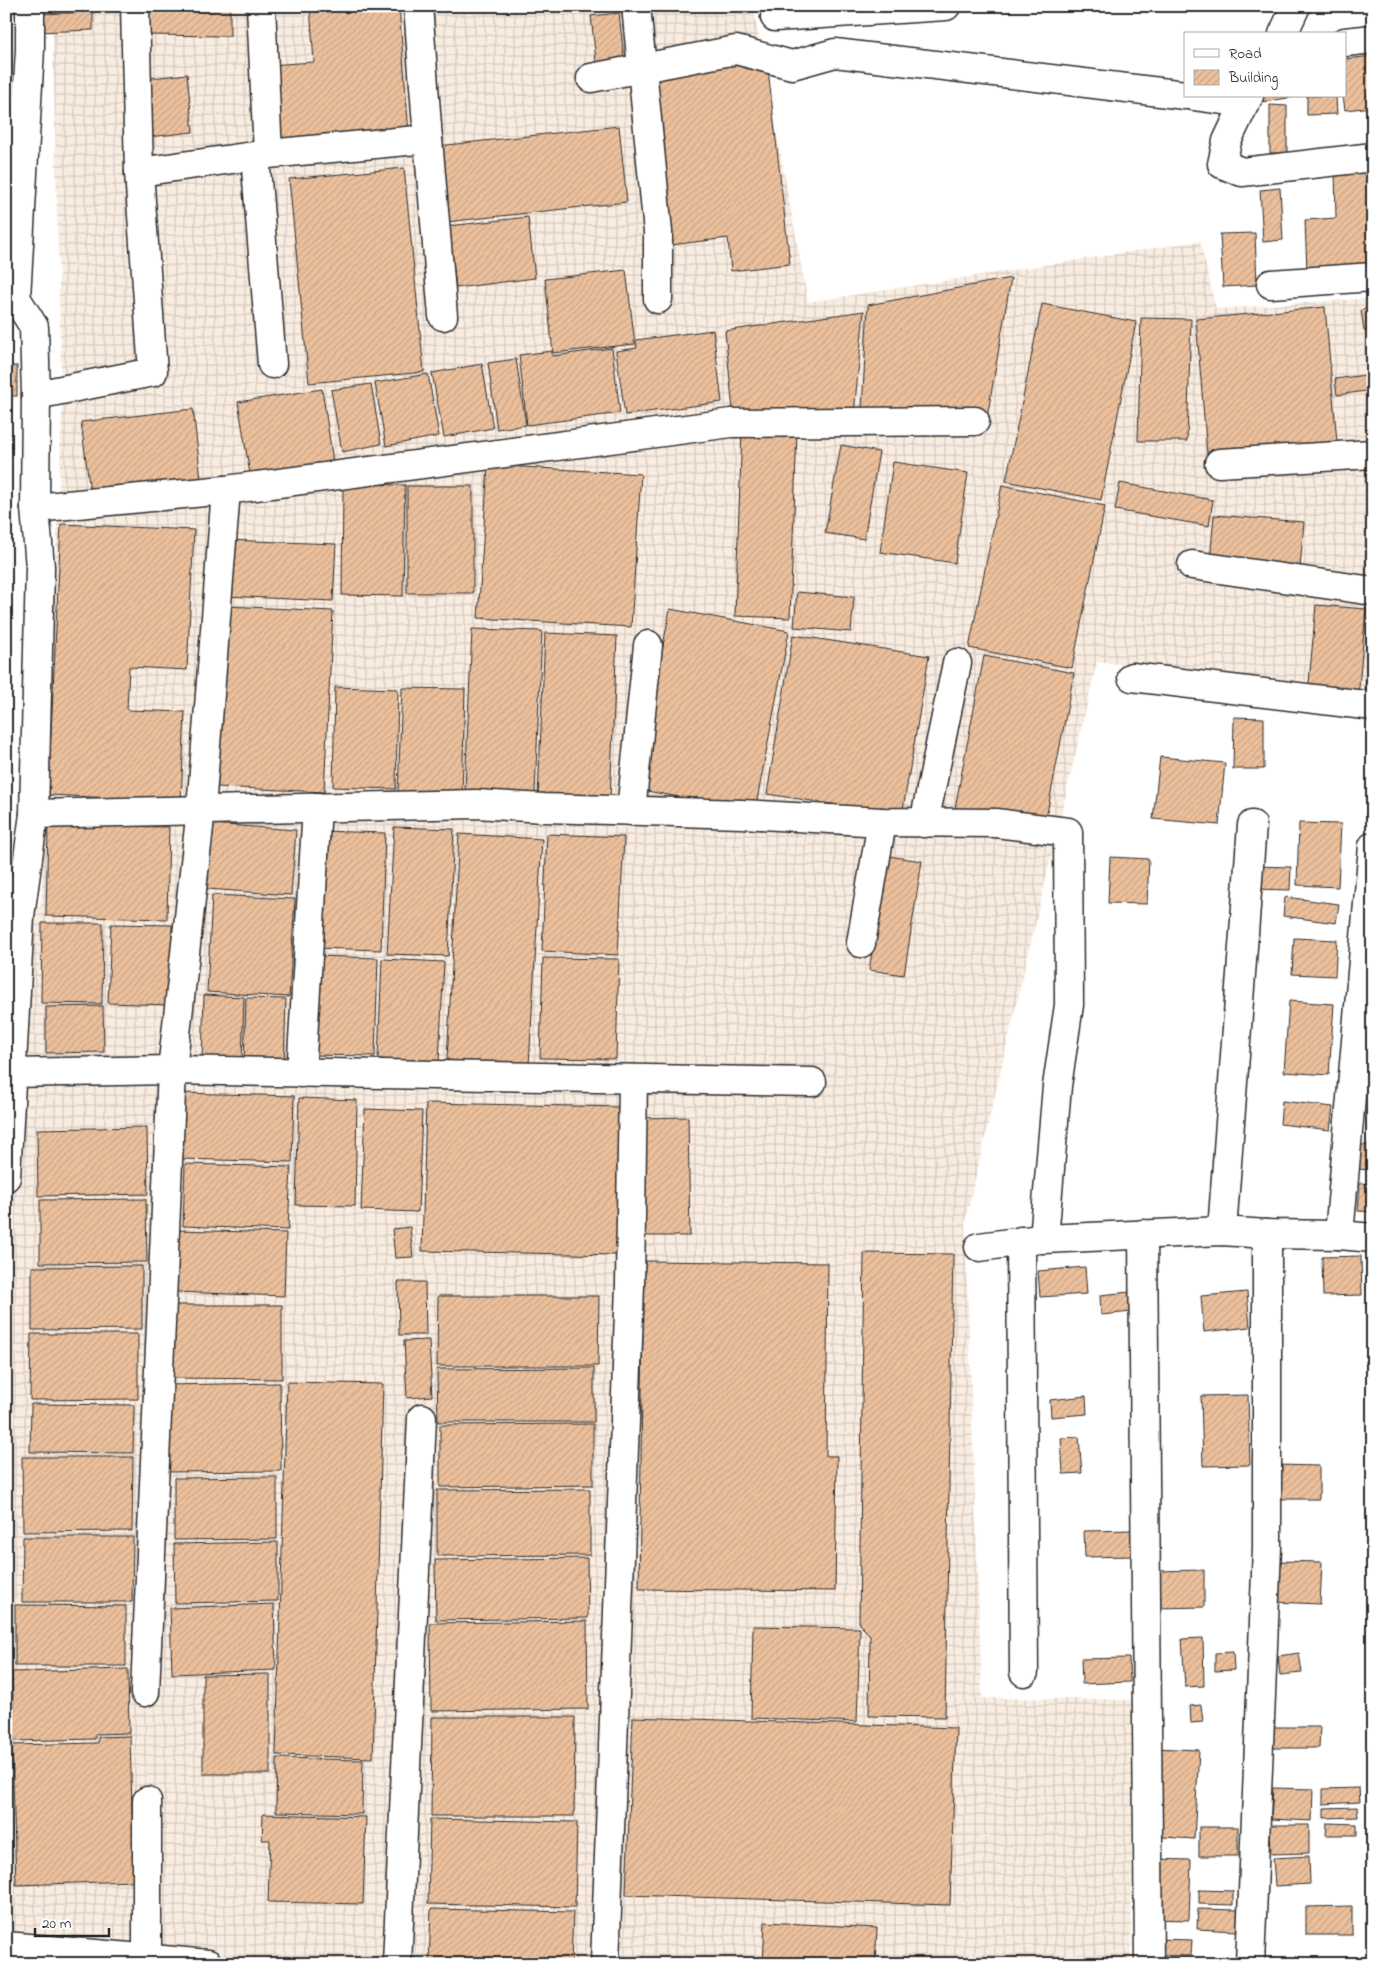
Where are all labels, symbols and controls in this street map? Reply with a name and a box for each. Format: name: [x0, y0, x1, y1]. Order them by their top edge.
legend: [1184, 32, 1346, 98]
text: Road: [1229, 43, 1262, 65]
text: Building: [1228, 67, 1278, 90]
scale bar: [35, 1905, 109, 1937]
text: 20 m: [42, 1913, 72, 1935]

